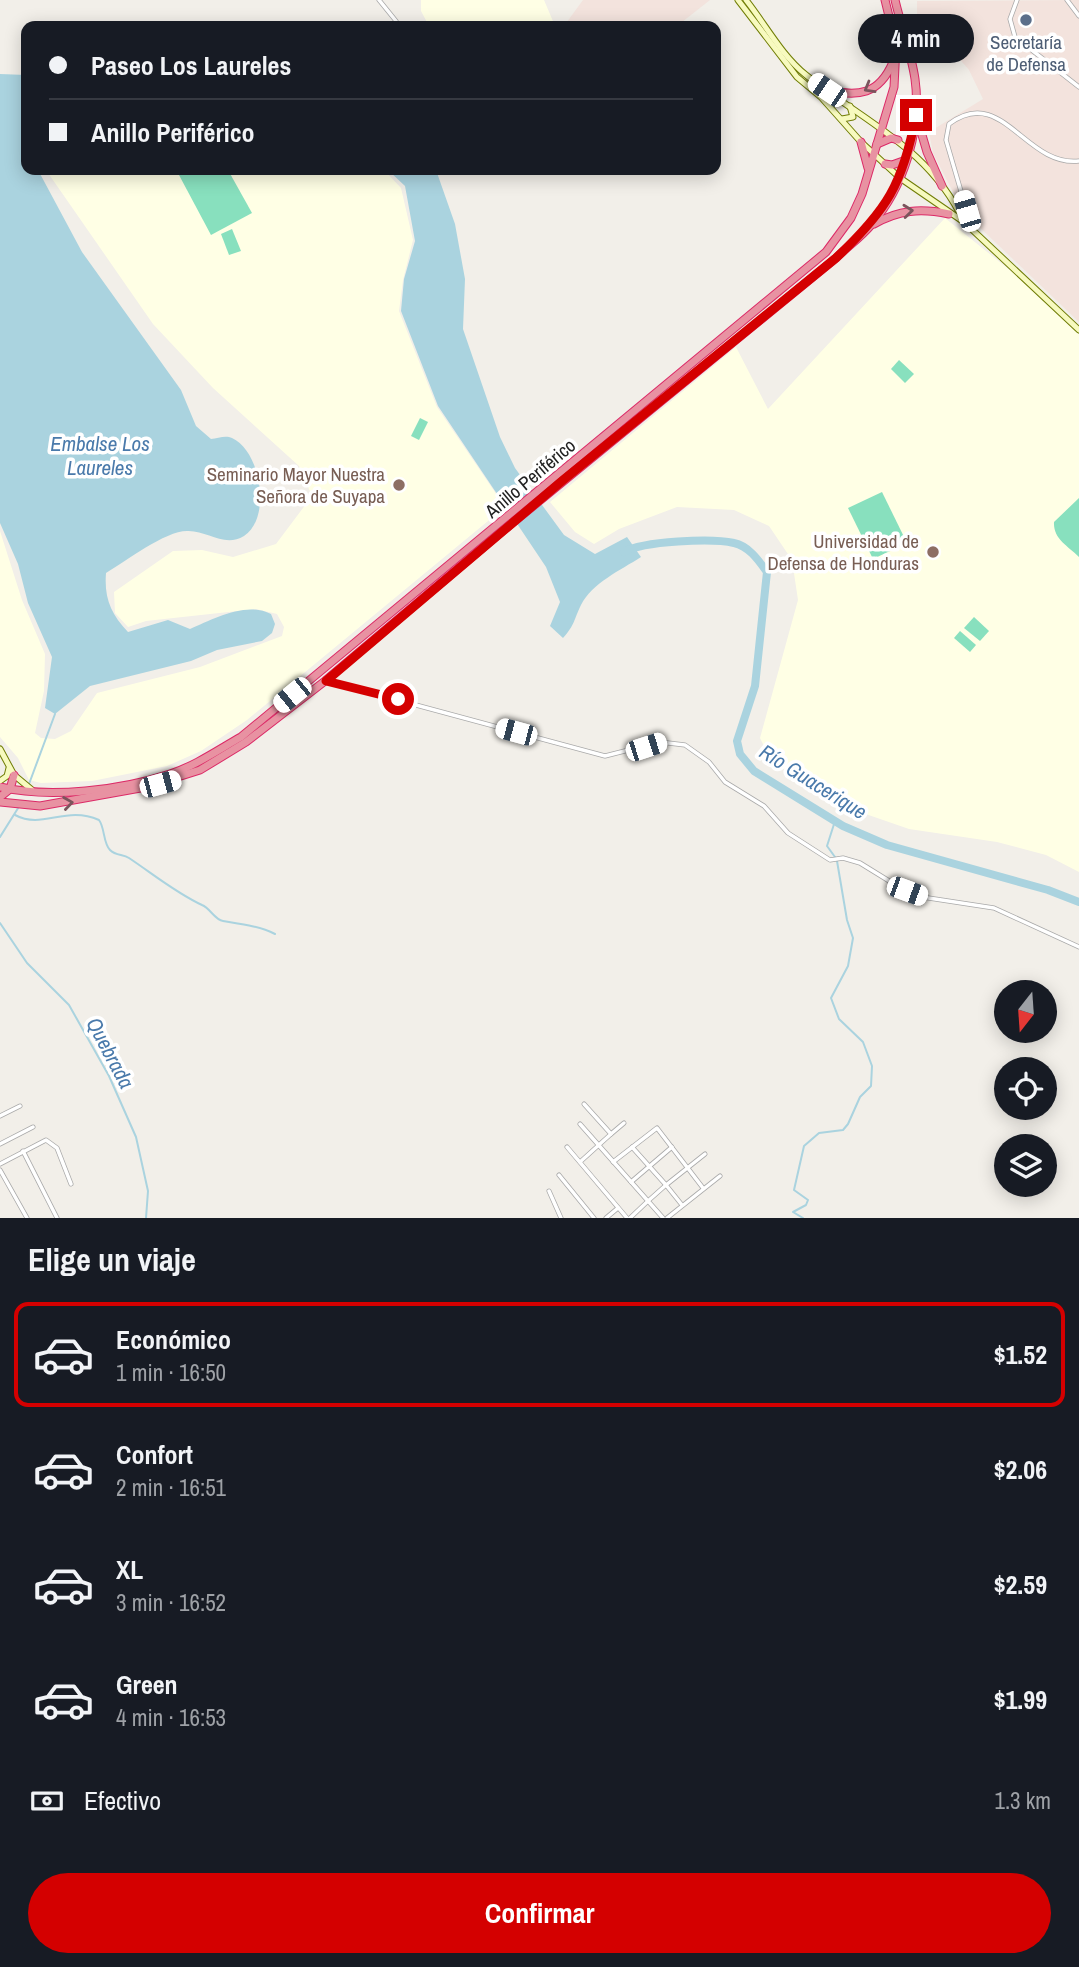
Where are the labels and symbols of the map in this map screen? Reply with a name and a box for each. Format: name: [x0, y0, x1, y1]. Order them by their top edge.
marker: Secretaría de Defensa: [1018, 12, 1034, 28]
callout: 4 min: [858, 13, 974, 62]
place label: Secretaría de Defensa: [986, 29, 1066, 77]
car: [804, 70, 851, 110]
one-way arrow: [864, 80, 876, 93]
route end: [900, 99, 932, 131]
car: [952, 188, 983, 234]
one-way arrow: [902, 204, 914, 219]
water label: Embalse Los Laureles: [50, 429, 150, 482]
street label: Anillo Periférico: [478, 432, 581, 524]
place label: Seminario Mayor Nuestra Señora de Suyapa: [207, 461, 385, 509]
marker: Seminario Mayor Nuestra Señora de Suyapa: [391, 477, 407, 493]
place label: Universidad de Defensa de Honduras: [767, 528, 919, 576]
marker: Universidad de Defensa de Honduras: [925, 544, 941, 560]
car: [270, 674, 315, 716]
route start: [382, 683, 414, 715]
car: [493, 716, 540, 748]
car: [623, 731, 670, 763]
water label: Río Guacerique: [754, 737, 873, 826]
car: [137, 768, 184, 800]
one-way arrow: [62, 795, 74, 810]
car: [884, 874, 931, 908]
north arrow: [994, 980, 1057, 1043]
water label: Quebrada: [80, 1012, 141, 1093]

